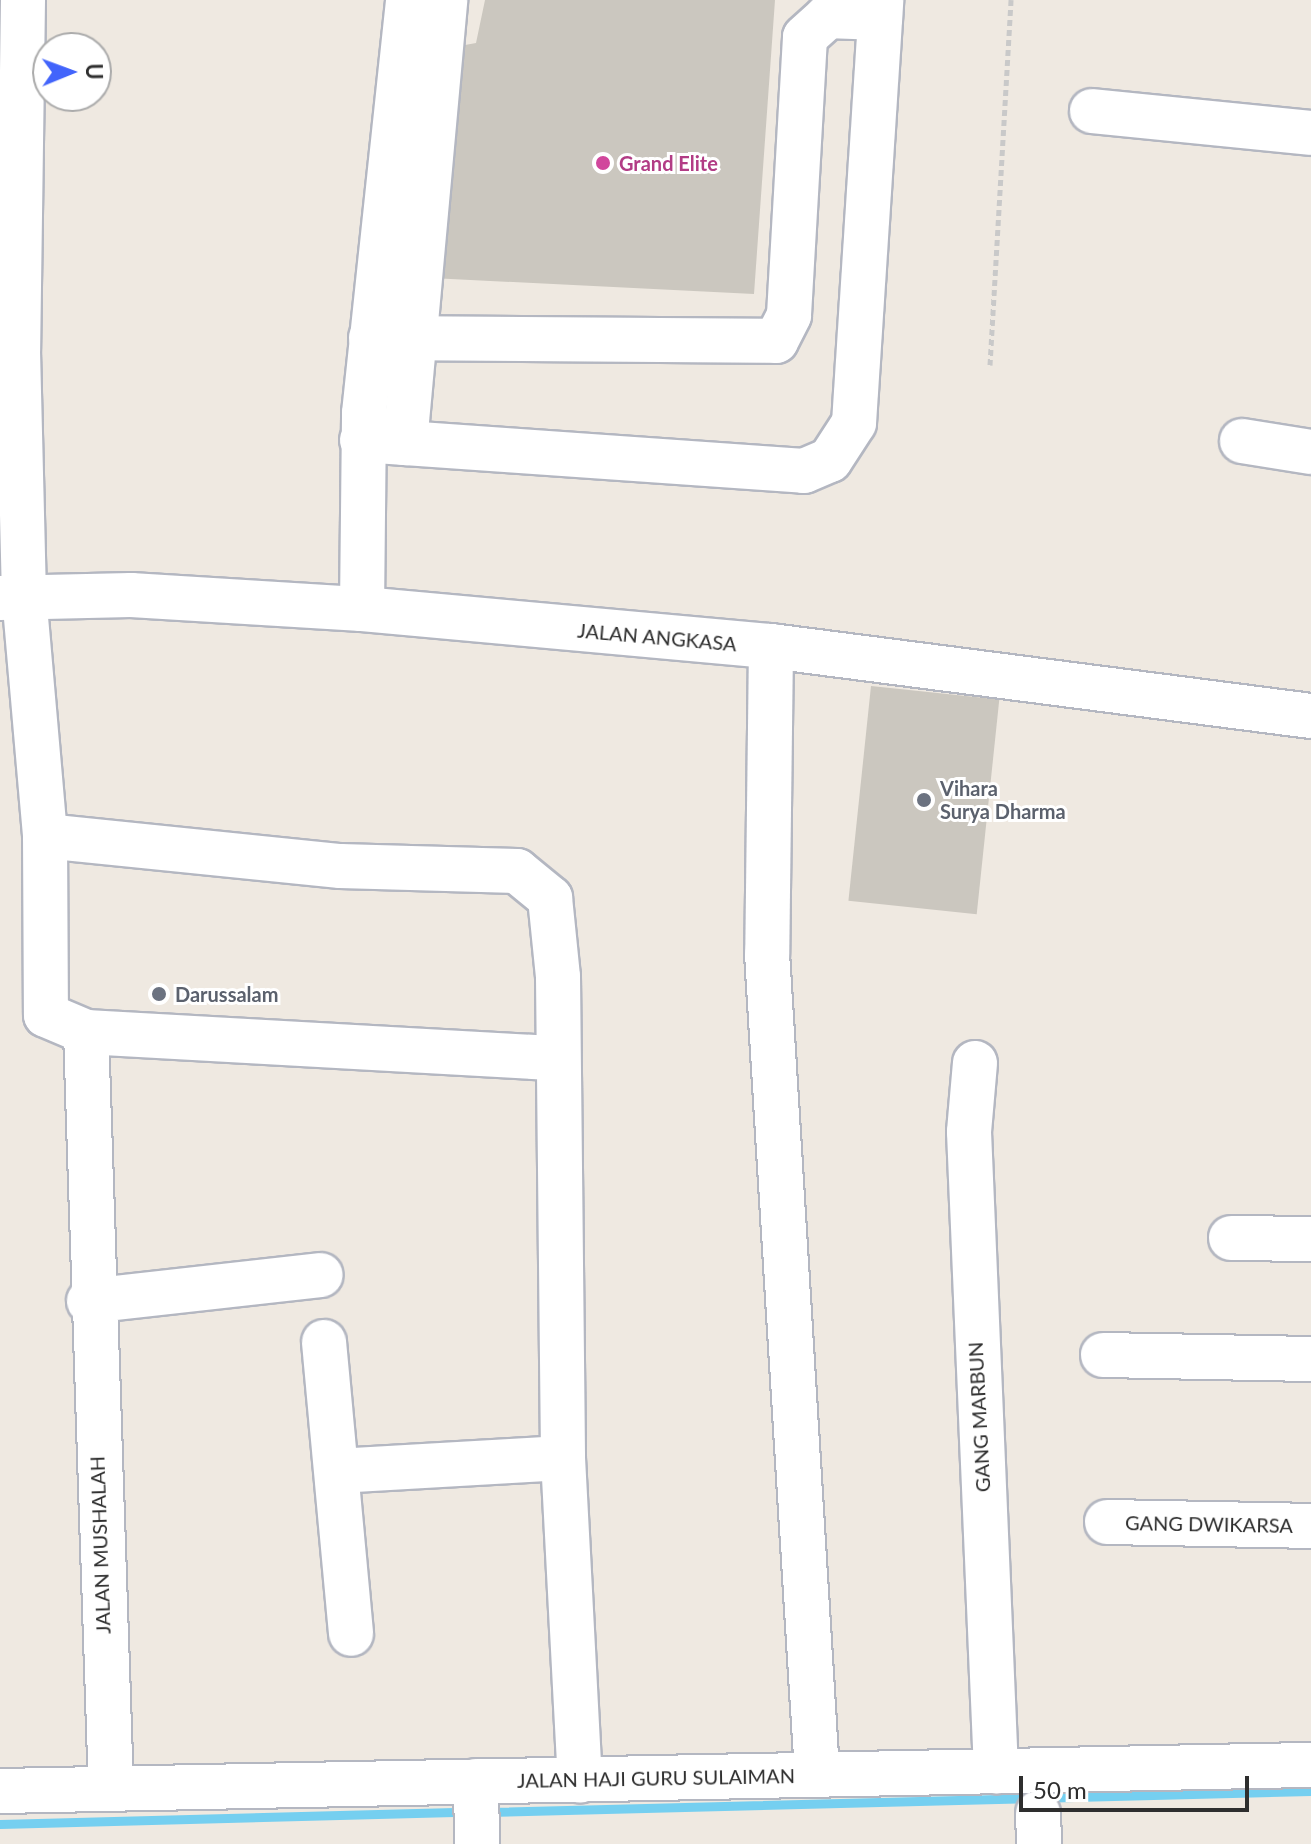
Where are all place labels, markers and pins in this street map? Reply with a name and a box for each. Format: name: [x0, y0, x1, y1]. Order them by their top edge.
place label: Grand Elite: [619, 151, 718, 175]
marker: Grand Elite: [594, 154, 612, 172]
place label: Vihara Surya Dharma: [940, 776, 1066, 823]
marker: Vihara Surya Dharma: [915, 791, 933, 809]
place label: Darussalam: [175, 982, 278, 1006]
marker: Darussalam: [150, 985, 168, 1003]

